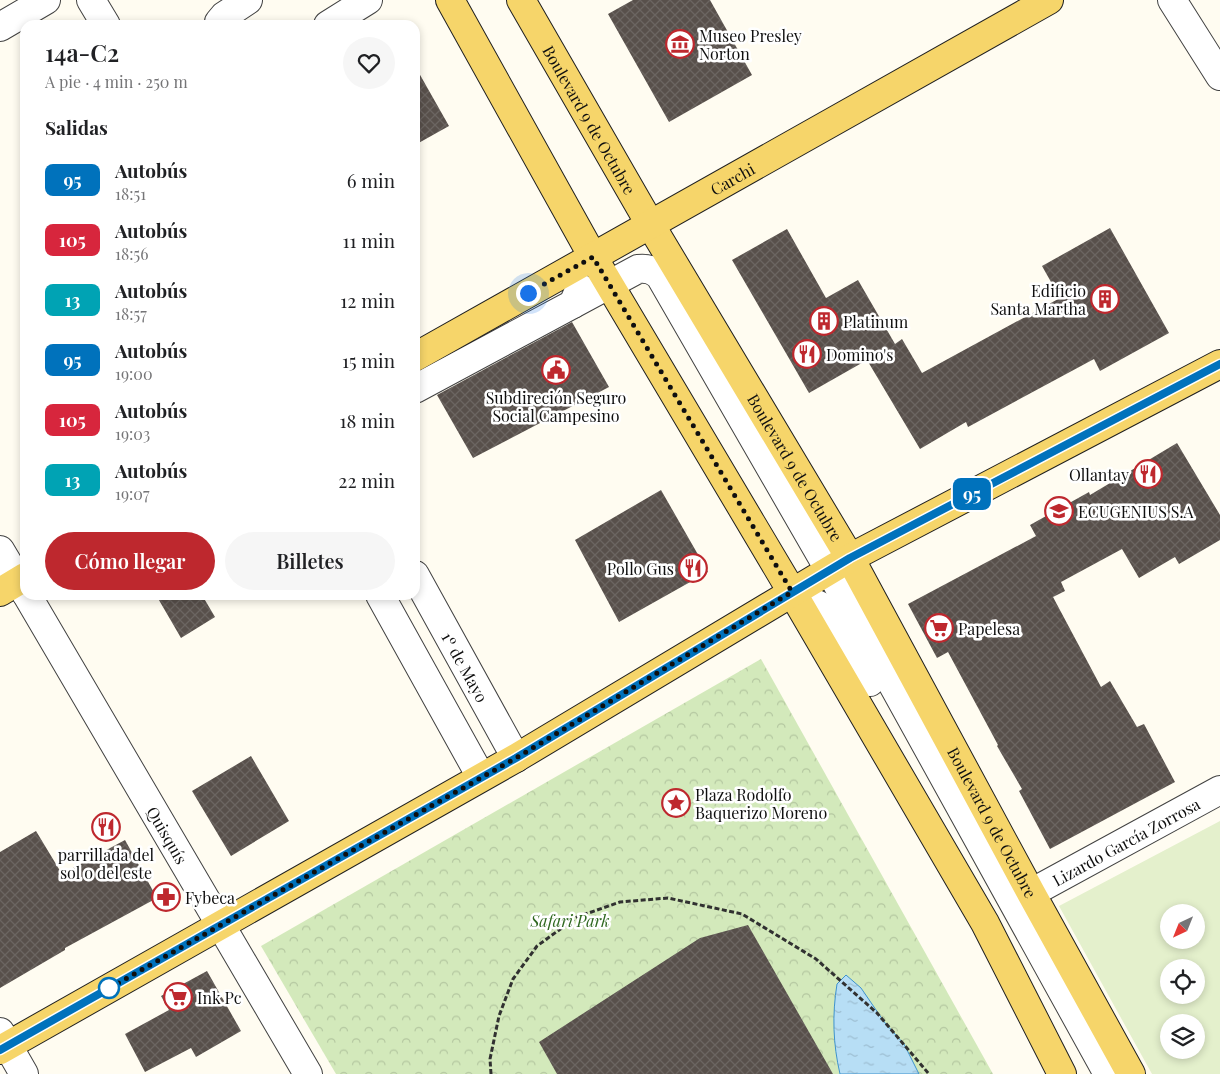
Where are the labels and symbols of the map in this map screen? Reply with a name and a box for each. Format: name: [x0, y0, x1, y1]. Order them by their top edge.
place label: Museo Presley Norton: [699, 25, 802, 64]
museum icon: Museo Presley Norton: [665, 29, 695, 59]
street label: Boulevard 9 de Octubre: [539, 41, 641, 198]
street label: Carchi: [706, 157, 758, 199]
place label: Edificio Santa Martha: [990, 280, 1086, 319]
your location: [516, 281, 541, 306]
building icon: Edificio Santa Martha: [1090, 284, 1120, 314]
building icon: Platinum: [809, 306, 839, 336]
place label: Platinum: [843, 311, 908, 332]
restaurant icon: Domino's: [792, 339, 822, 369]
place label: Domino's: [826, 344, 893, 365]
public building icon: Subdireción Seguro Social Campesino: [541, 355, 571, 385]
place label: Subdireción Seguro Social Campesino: [486, 387, 627, 426]
street label: Boulevard 9 de Octubre: [743, 390, 848, 545]
restaurant icon: Ollantay: [1133, 459, 1163, 489]
place label: Ollantay: [1069, 464, 1129, 485]
line badge: 95: [950, 478, 994, 510]
school or university icon: ECUGENIUS S.A: [1044, 496, 1074, 526]
place label: ECUGENIUS S.A: [1078, 501, 1194, 522]
restaurant icon: Pollo Gus: [678, 553, 708, 583]
place label: Pollo Gus: [607, 558, 674, 579]
supermarket icon: Papelesa: [924, 613, 954, 643]
place label: Papelesa: [958, 618, 1020, 639]
street label: 1º de Mayo: [437, 628, 493, 706]
street label: Boulevard 9 de Octubre: [943, 743, 1042, 901]
place label: Plaza Rodolfo Baquerizo Moreno: [695, 784, 827, 823]
place icon: Plaza Rodolfo Baquerizo Moreno: [661, 788, 691, 818]
street label: Lizardo García Zorrosa: [1048, 793, 1203, 890]
street label: Quisquís: [143, 802, 193, 867]
restaurant icon: parrillada del sol o del este: [91, 812, 121, 842]
place label: parrillada del sol o del este: [58, 844, 155, 883]
pharmacy icon: Fybeca: [151, 882, 181, 912]
place label: Fybeca: [185, 887, 235, 908]
north arrow: [1160, 904, 1205, 949]
park label: Safari Park: [529, 910, 610, 931]
unlabelled marker: [98, 977, 120, 999]
supermarket icon: Ink Pc: [163, 982, 193, 1012]
place label: Ink Pc: [197, 987, 242, 1008]

